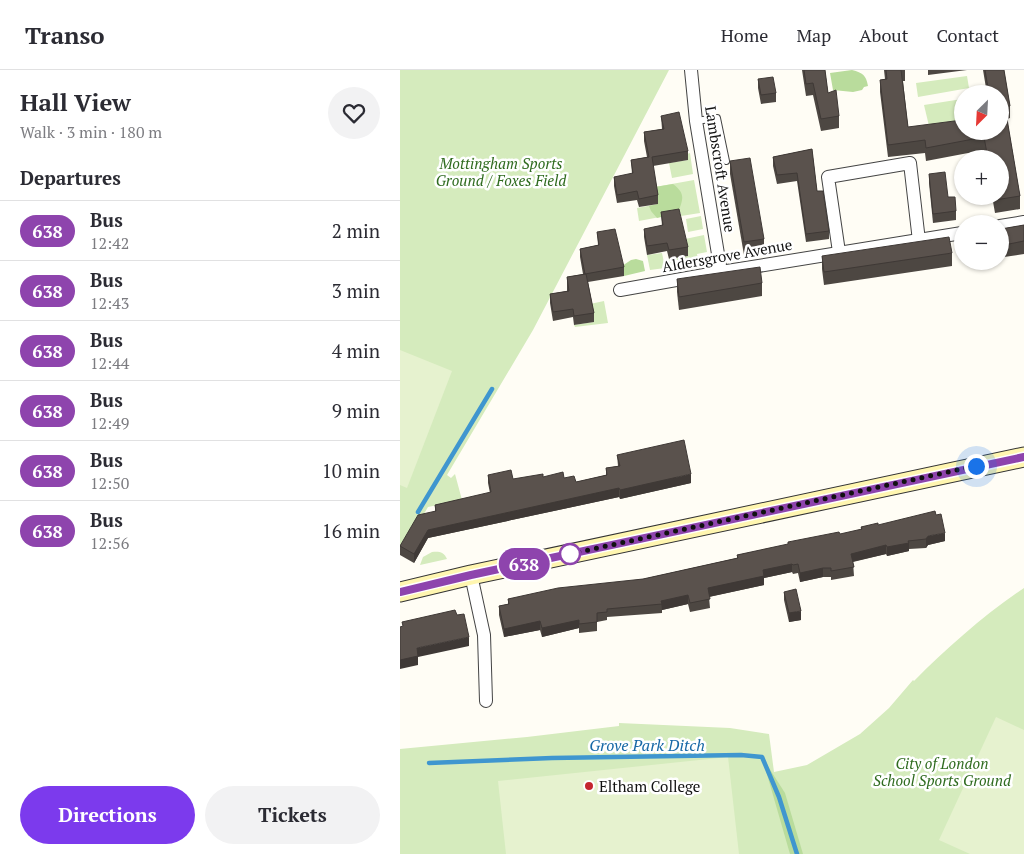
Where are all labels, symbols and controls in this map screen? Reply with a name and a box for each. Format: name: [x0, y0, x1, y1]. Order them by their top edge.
text: Transo: [25, 19, 105, 51]
text: Home: [721, 23, 768, 47]
text: Map: [796, 23, 831, 47]
text: About: [859, 23, 908, 47]
text: Contact: [936, 23, 999, 47]
north arrow: [954, 85, 1009, 140]
map controls: [954, 85, 1009, 270]
text: Hall View: [20, 86, 131, 118]
button: heart: [328, 87, 380, 139]
street label: Lambscroft Avenue: [701, 104, 741, 234]
text: Walk · 3 min · 180 m: [20, 121, 162, 143]
button: +: [954, 150, 1009, 205]
park label: Mottingham Sports Ground / Foxes Field: [436, 153, 567, 190]
text: Departures: [20, 165, 121, 190]
text: Bus: [90, 207, 123, 232]
button: −: [954, 215, 1009, 270]
text: 2 min: [332, 218, 380, 243]
text: 638: [32, 219, 63, 243]
text: 12:42: [90, 232, 129, 254]
street label: Aldersgrove Avenue: [660, 234, 794, 276]
text: Bus: [90, 267, 123, 292]
text: 3 min: [332, 278, 380, 303]
text: 638: [32, 279, 63, 303]
text: 12:43: [90, 292, 129, 314]
text: Bus: [90, 327, 123, 352]
text: 4 min: [332, 338, 380, 363]
text: 638: [32, 339, 63, 363]
text: 12:44: [90, 352, 129, 374]
text: Bus: [90, 387, 123, 412]
text: 9 min: [332, 398, 380, 423]
text: 638: [32, 399, 63, 423]
text: 12:49: [90, 412, 129, 434]
text: Bus: [90, 447, 123, 472]
your location: [964, 454, 989, 479]
text: 10 min: [322, 458, 380, 483]
text: 638: [32, 459, 63, 483]
text: 12:50: [90, 472, 129, 494]
text: Bus: [90, 507, 123, 532]
text: 16 min: [322, 518, 380, 543]
text: 638: [32, 519, 63, 543]
text: 12:56: [90, 532, 129, 554]
unlabelled marker: [559, 543, 581, 565]
line badge: 638: [495, 548, 553, 580]
text: 638: [509, 552, 539, 576]
water label: Grove Park Ditch: [589, 734, 705, 756]
park label: City of London School Sports Ground: [873, 753, 1012, 790]
place label: Eltham College: [599, 776, 700, 796]
marker: Eltham College: [583, 780, 595, 792]
button: Directions: [20, 786, 195, 844]
button: Tickets: [205, 786, 380, 844]

